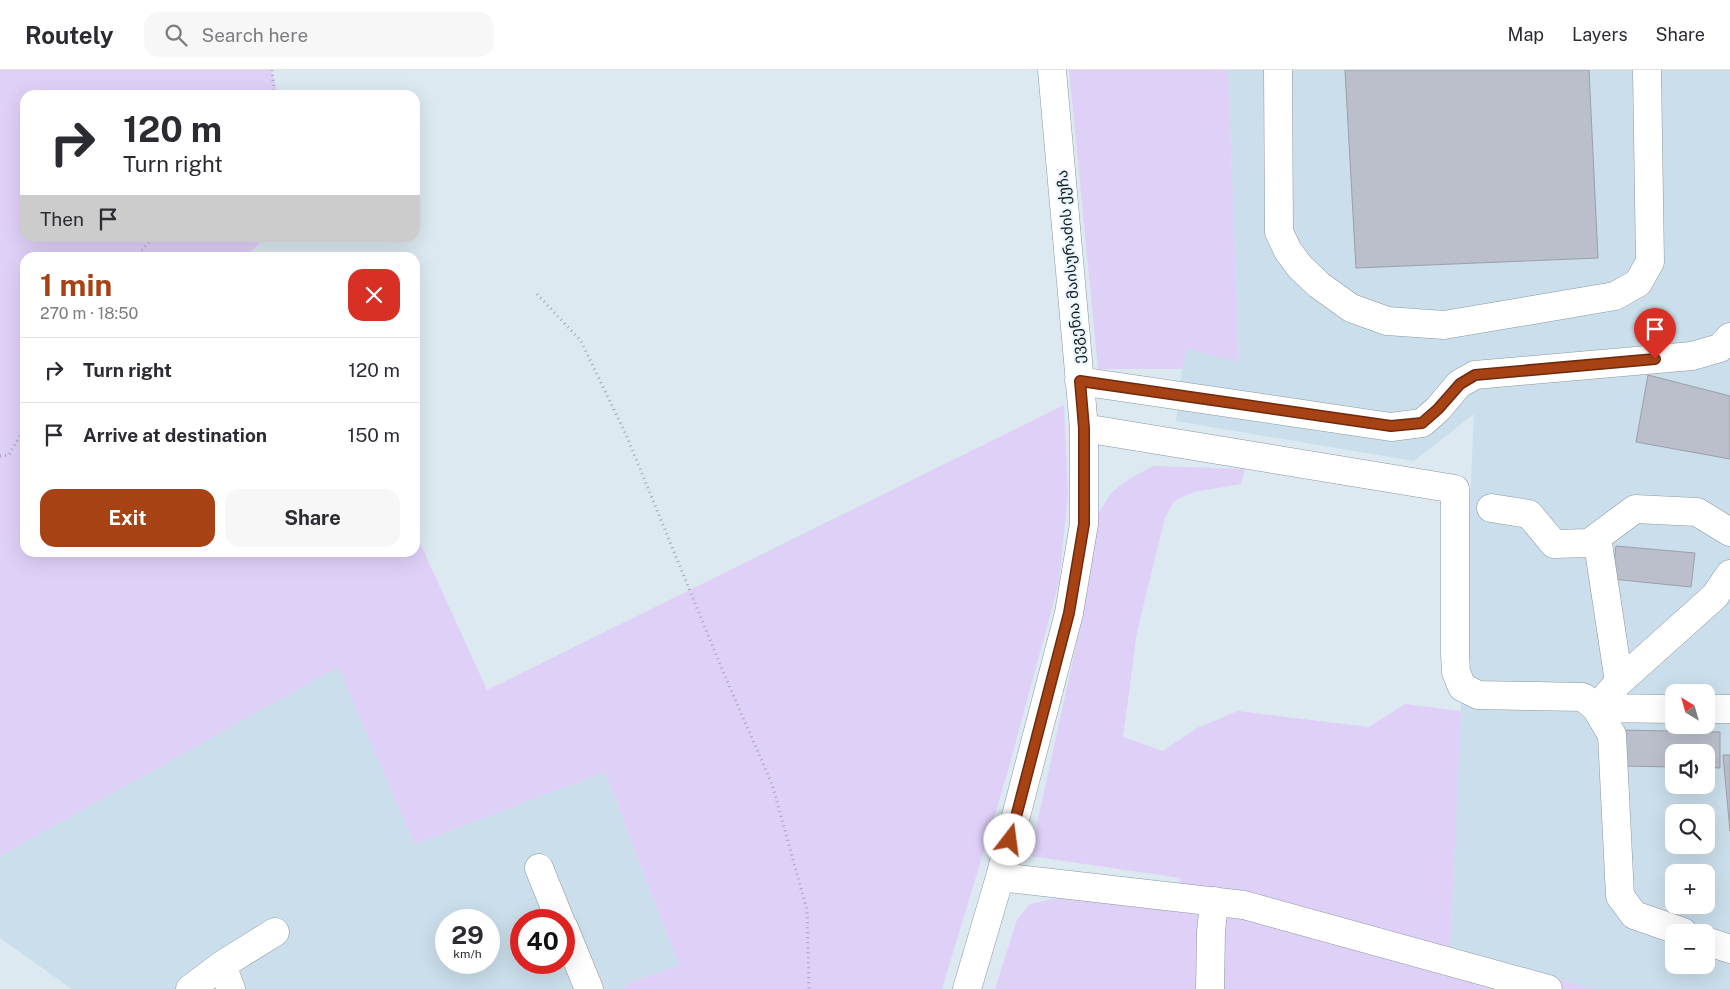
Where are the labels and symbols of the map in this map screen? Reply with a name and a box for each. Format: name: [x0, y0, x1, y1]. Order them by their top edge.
street label: ევგენია მაისურაძის ქუჩა: [1053, 169, 1088, 365]
pin: [1634, 308, 1676, 359]
north arrow: [1665, 684, 1715, 734]
position arrow: [983, 813, 1035, 865]
speed limit sign: 40: [510, 909, 575, 974]

